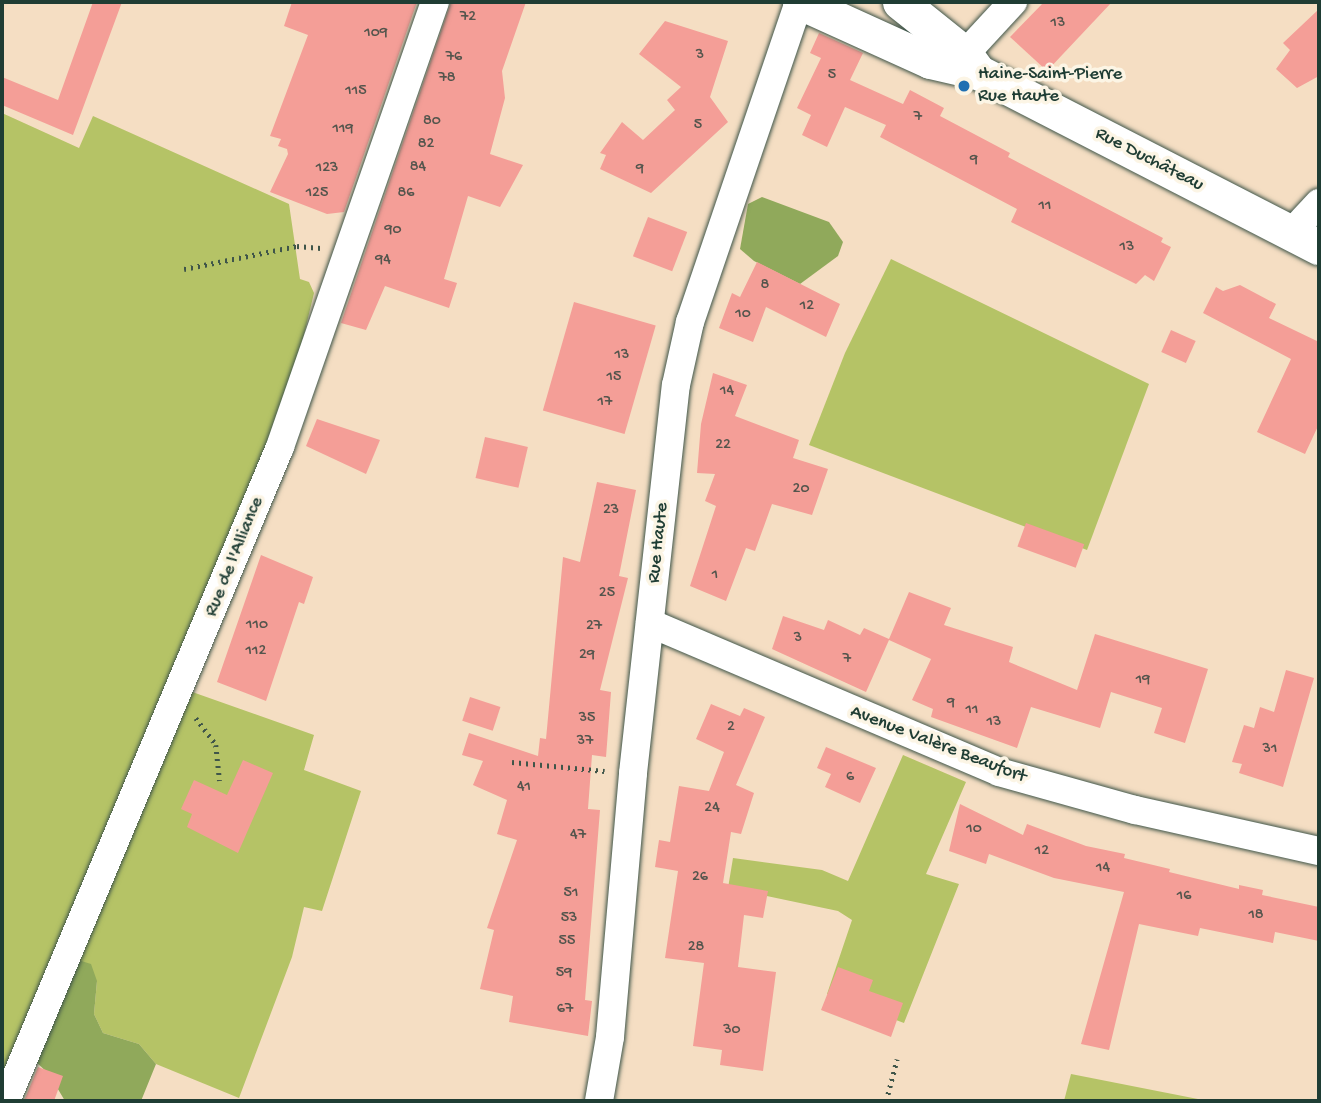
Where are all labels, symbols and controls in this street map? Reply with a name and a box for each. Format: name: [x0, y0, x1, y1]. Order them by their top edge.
house number: 72: [460, 8, 476, 28]
house number: 13: [1051, 14, 1065, 34]
house number: 109: [364, 24, 388, 44]
house number: 3: [696, 46, 704, 66]
house number: 76: [446, 48, 462, 68]
place label: Haine-Saint-Pierre Rue Haute: [978, 64, 1122, 108]
house number: 5: [828, 66, 836, 86]
house number: 78: [438, 69, 456, 89]
marker: Haine-Saint-Pierre Rue Haute: [956, 78, 972, 94]
house number: 115: [345, 82, 367, 102]
house number: 7: [914, 108, 922, 128]
house number: 80: [423, 112, 441, 132]
house number: 5: [694, 116, 702, 136]
house number: 119: [333, 120, 353, 140]
street label: Rue Duchâteau: [1091, 123, 1207, 197]
house number: 82: [418, 135, 434, 155]
house number: 9: [970, 151, 978, 171]
house number: 84: [410, 158, 426, 178]
house number: 123: [316, 159, 338, 179]
house number: 9: [636, 160, 644, 180]
house number: 125: [306, 184, 328, 204]
house number: 86: [398, 184, 414, 204]
house number: 11: [1039, 197, 1051, 217]
house number: 90: [384, 221, 402, 241]
house number: 13: [1120, 238, 1134, 258]
house number: 94: [375, 251, 391, 271]
house number: 8: [761, 276, 769, 296]
house number: 12: [800, 297, 814, 317]
house number: 10: [735, 305, 751, 325]
house number: 13: [615, 346, 629, 366]
house number: 15: [607, 368, 621, 388]
house number: 14: [720, 382, 734, 402]
house number: 17: [598, 393, 612, 413]
house number: 22: [715, 436, 731, 456]
house number: 20: [793, 480, 809, 500]
street label: Rue de l'Alliance: [201, 494, 269, 620]
house number: 23: [603, 501, 619, 521]
street label: Rue Haute: [643, 502, 675, 584]
house number: 1: [712, 566, 718, 586]
house number: 25: [599, 584, 615, 604]
house number: 110: [246, 616, 268, 636]
house number: 27: [586, 617, 602, 637]
house number: 3: [794, 629, 802, 649]
house number: 112: [246, 642, 266, 662]
house number: 29: [579, 646, 595, 666]
house number: 7: [843, 650, 851, 670]
house number: 19: [1136, 671, 1150, 691]
house number: 9: [947, 694, 955, 714]
street label: Avenue Valère Beaufort: [847, 701, 1029, 789]
house number: 11: [966, 701, 978, 721]
house number: 35: [579, 709, 595, 729]
house number: 13: [987, 713, 1001, 733]
house number: 2: [727, 718, 735, 738]
house number: 37: [577, 732, 593, 752]
house number: 31: [1263, 740, 1277, 760]
house number: 6: [846, 768, 854, 788]
house number: 41: [517, 778, 531, 798]
house number: 24: [704, 799, 720, 819]
house number: 10: [966, 820, 982, 840]
house number: 47: [570, 826, 586, 846]
house number: 12: [1035, 842, 1049, 862]
house number: 14: [1096, 859, 1110, 879]
house number: 26: [692, 868, 708, 888]
house number: 51: [564, 884, 578, 904]
house number: 16: [1177, 887, 1191, 907]
house number: 18: [1248, 906, 1264, 926]
house number: 53: [561, 909, 577, 929]
house number: 55: [559, 932, 575, 952]
house number: 28: [688, 938, 704, 958]
house number: 59: [556, 964, 572, 984]
house number: 67: [557, 1000, 573, 1020]
house number: 30: [723, 1021, 741, 1041]

